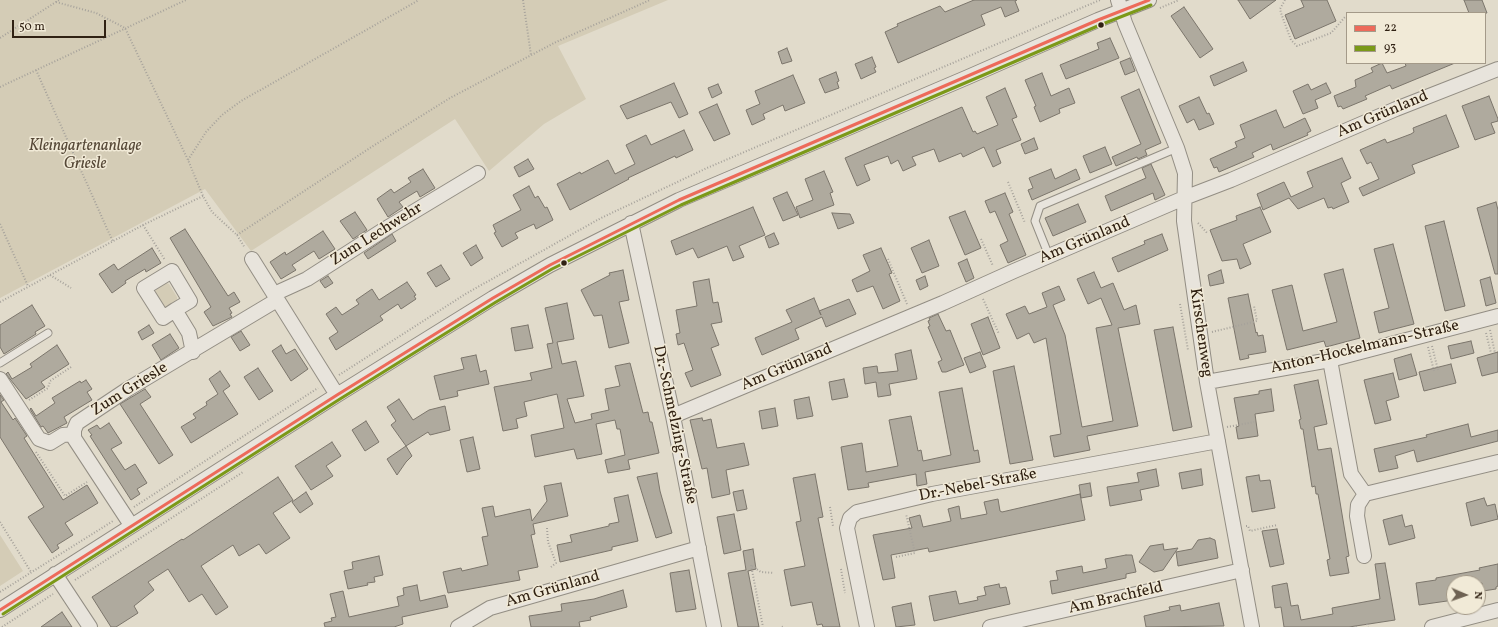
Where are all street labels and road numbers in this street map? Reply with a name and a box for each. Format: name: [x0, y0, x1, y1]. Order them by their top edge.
street label: Am Grünland: [1335, 87, 1431, 143]
street label: Zum Lechwehr: [328, 199, 426, 271]
street label: Am Grünland: [1037, 213, 1133, 269]
street label: Kirschenweg: [1184, 287, 1216, 379]
street label: Anton-Hockelmann-Straße: [1269, 317, 1461, 379]
street label: Am Grünland: [739, 340, 835, 396]
street label: Dr.-Schmelzing-Straße: [648, 344, 700, 506]
street label: Zum Griesle: [88, 359, 172, 421]
street label: Dr.-Nebel-Straße: [917, 465, 1039, 507]
street label: Am Grünland: [504, 567, 602, 613]
street label: Am Brachfeld: [1067, 579, 1165, 619]

